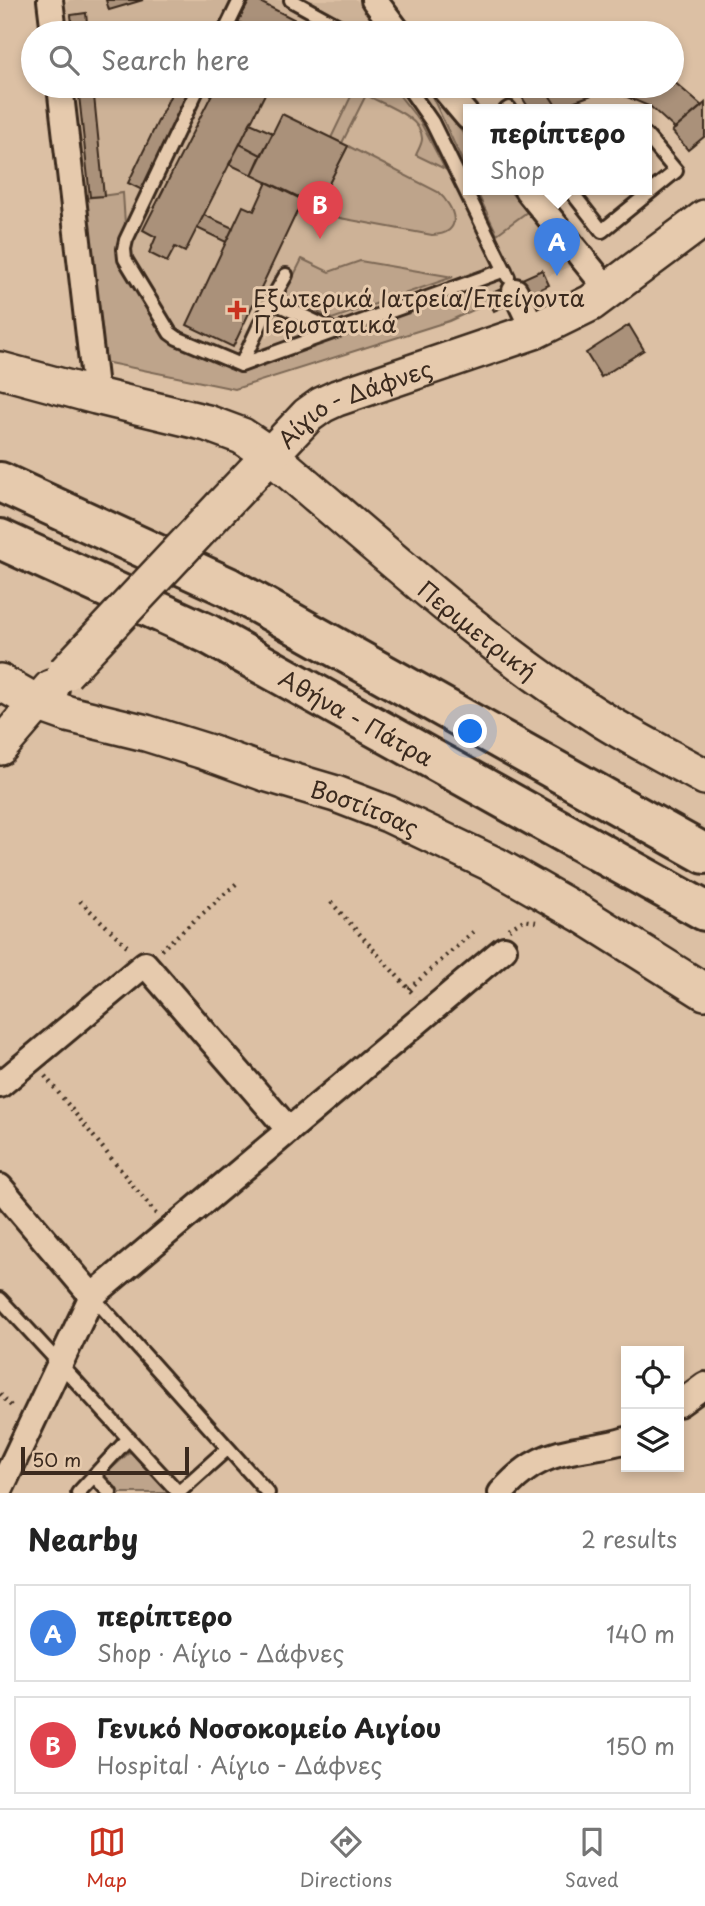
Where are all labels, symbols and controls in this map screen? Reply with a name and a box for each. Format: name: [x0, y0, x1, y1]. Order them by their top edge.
search box: [21, 21, 684, 98]
text: Search here: [101, 40, 250, 79]
icon: search: [45, 41, 83, 79]
popup: [463, 104, 652, 195]
text: περίπτερο: [490, 113, 625, 152]
text: Shop: [490, 152, 545, 187]
pin: B: [297, 181, 343, 239]
pin: A: [534, 218, 580, 276]
place label: Εξωτερικά Ιατρεία/Επείγοντα Περιστατικά: [253, 280, 585, 341]
marker: Εξωτερικά Ιατρεία/Επείγοντα Περιστατικά: [227, 300, 247, 320]
street label: Αίγιο - Δάφνες: [268, 350, 436, 455]
street label: Περιμετρική: [410, 571, 545, 687]
street label: Αθήνα - Πάτρα: [273, 660, 440, 774]
your location: [453, 714, 487, 748]
street label: Βοστίτσας: [307, 770, 425, 844]
map controls: [621, 1346, 684, 1472]
button: locate: [621, 1346, 684, 1409]
button: layers: [621, 1409, 684, 1472]
scale bar: [21, 1444, 189, 1476]
text: 50 m: [32, 1445, 81, 1473]
text: Nearby: [28, 1516, 138, 1561]
text: 2 results: [581, 1521, 677, 1556]
text: περίπτερο: [97, 1596, 232, 1635]
text: A: [44, 1616, 62, 1651]
text: 140 m: [606, 1616, 675, 1651]
text: Shop · Αίγιο - Δάφνες: [97, 1635, 344, 1670]
text: Γενικό Νοσοκομείο Αιγίου: [97, 1708, 441, 1747]
text: B: [45, 1728, 61, 1763]
text: 150 m: [606, 1728, 675, 1763]
text: Hospital · Αίγιο - Δάφνες: [97, 1747, 382, 1782]
tab: Map: [86, 1823, 127, 1893]
tab: Directions: [300, 1823, 392, 1893]
tab: Saved: [565, 1823, 619, 1893]

